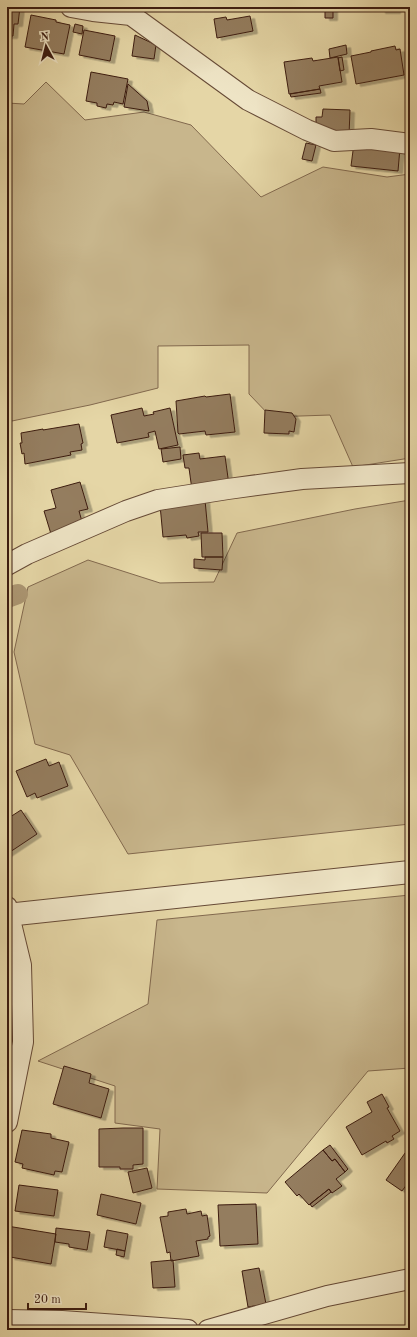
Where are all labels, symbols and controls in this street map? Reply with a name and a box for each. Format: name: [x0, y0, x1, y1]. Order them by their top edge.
north arrow: [26, 26, 66, 66]
text: N: [40, 32, 50, 44]
scale bar: [28, 1285, 86, 1311]
text: 20 m: [34, 1294, 61, 1306]

